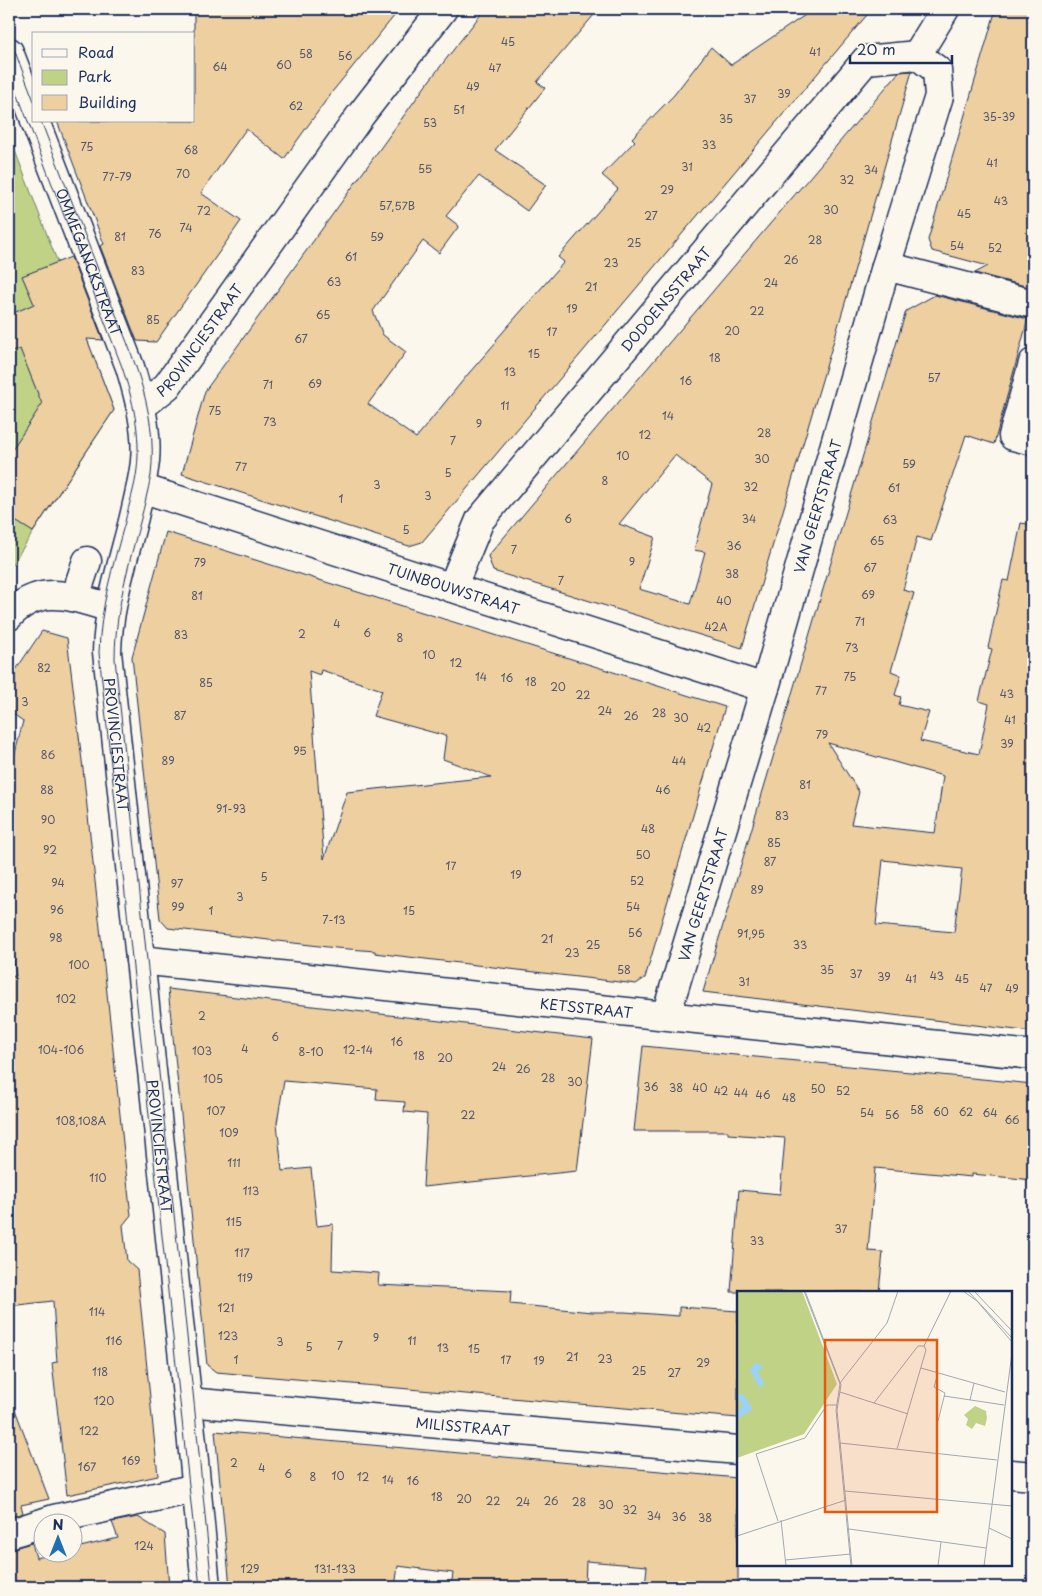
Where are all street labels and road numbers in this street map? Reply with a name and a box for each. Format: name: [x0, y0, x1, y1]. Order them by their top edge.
street label: OMMEGANCKSTRAAT: [51, 185, 128, 339]
street label: DODOENSSTRAAT: [615, 242, 716, 356]
street label: PROVINCIESTRAAT: [152, 279, 248, 401]
street label: VAN GEERTSTRAAT: [788, 436, 847, 575]
street label: TUINBOUWSTRAAT: [385, 557, 523, 619]
street label: PROVINCIESTRAAT: [99, 677, 135, 813]
street label: VAN GEERTSTRAAT: [672, 825, 733, 964]
street label: KETSSTRAAT: [539, 992, 634, 1023]
street label: PROVINCIESTRAAT: [143, 1078, 178, 1215]
street label: MILISSTRAAT: [415, 1411, 511, 1441]

